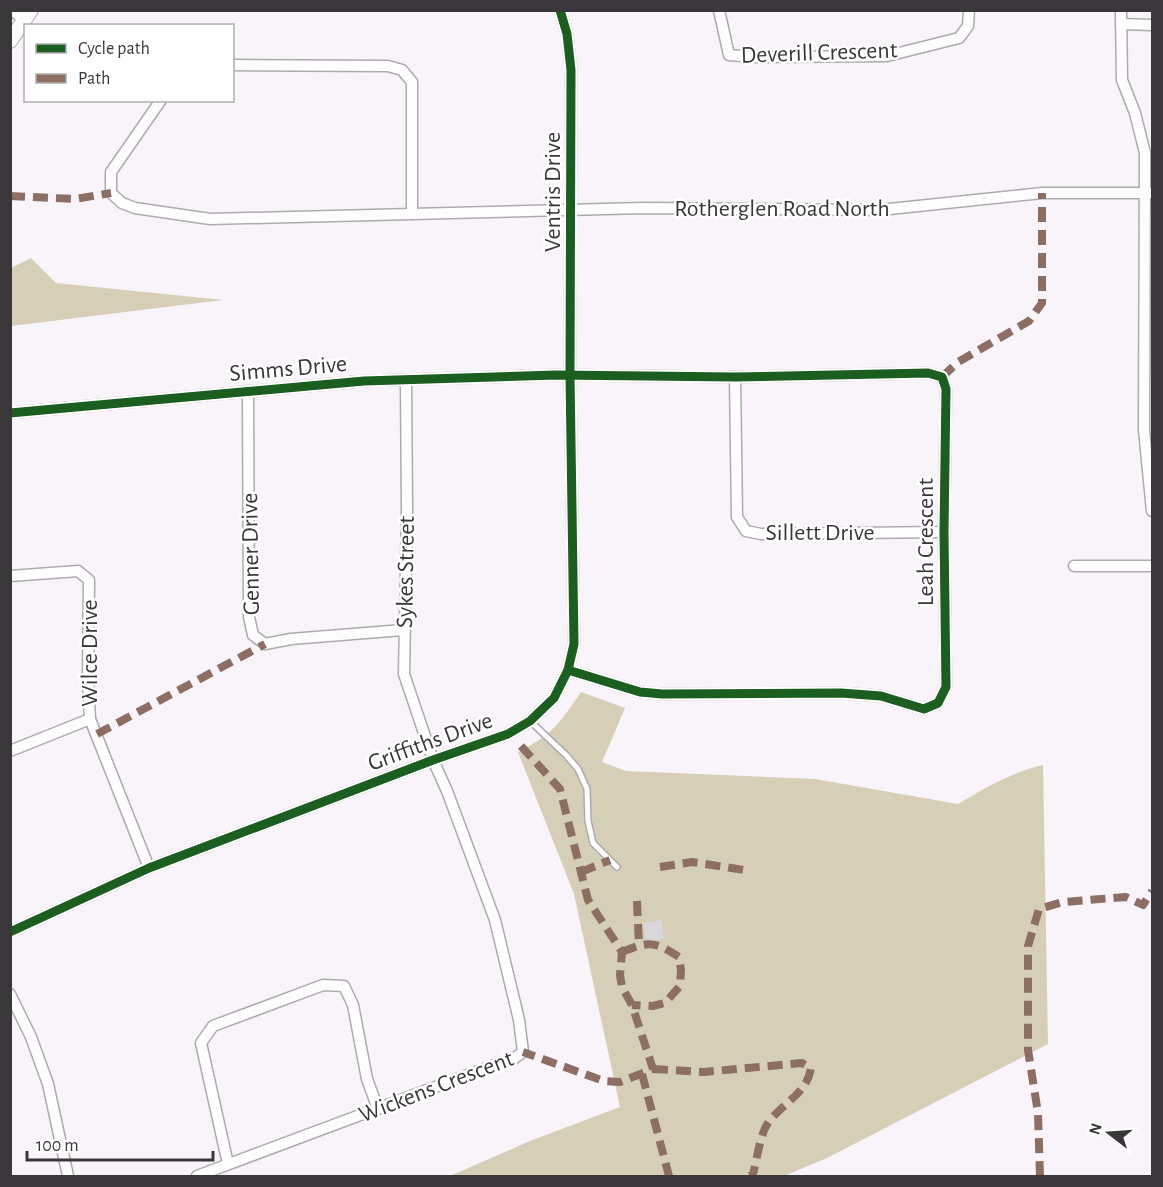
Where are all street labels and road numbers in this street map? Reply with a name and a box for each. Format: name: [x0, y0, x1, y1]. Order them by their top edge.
street label: Deverill Crescent: [740, 38, 898, 68]
street label: Ventris Drive: [541, 132, 565, 252]
street label: Rotherglen Road North: [674, 197, 890, 221]
street label: Simms Drive: [228, 352, 348, 386]
street label: Leah Crescent: [914, 478, 938, 606]
street label: Genner Drive: [238, 493, 264, 615]
street label: Sykes Street: [393, 515, 419, 628]
street label: Sillett Drive: [765, 521, 875, 545]
street label: Wilce Drive: [78, 599, 102, 707]
street label: Griffiths Drive: [365, 708, 496, 776]
street label: Wickens Crescent: [356, 1046, 517, 1127]

